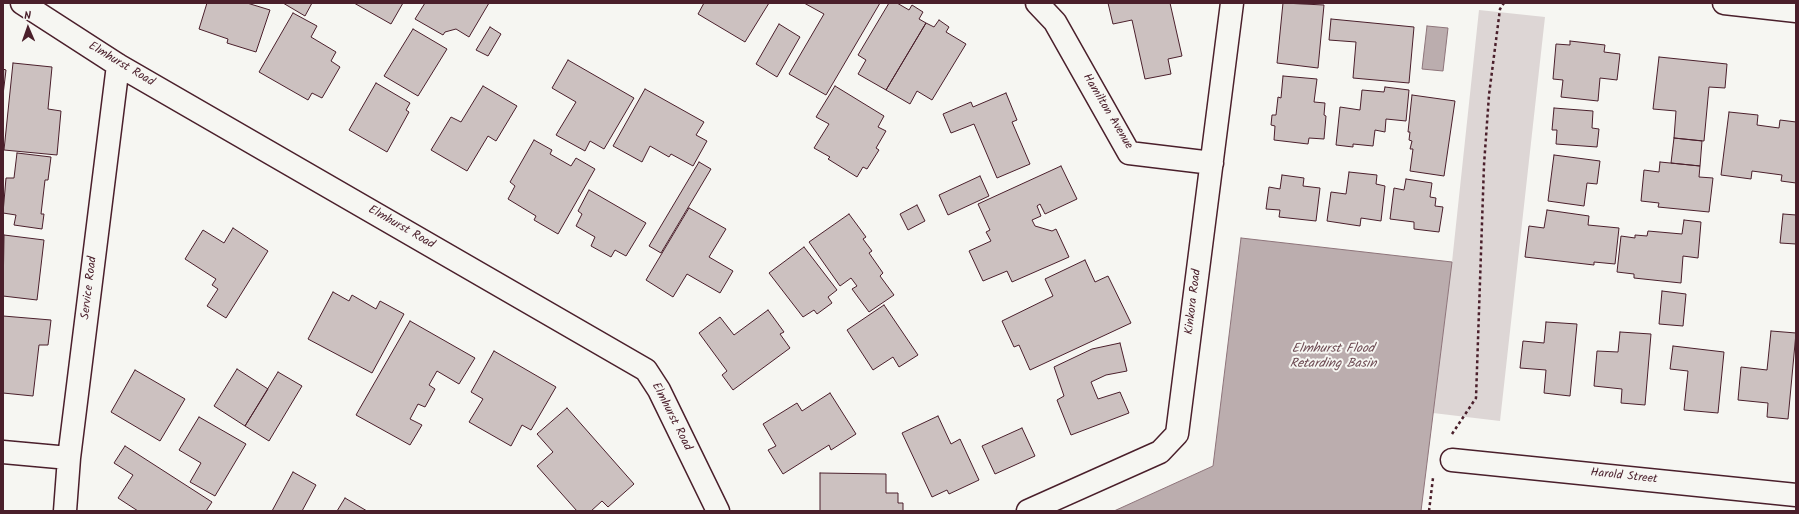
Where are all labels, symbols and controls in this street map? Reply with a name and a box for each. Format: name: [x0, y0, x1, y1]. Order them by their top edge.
text: N: [24, 7, 31, 25]
north arrow: [8, 8, 48, 48]
street label: Elmhurst Road: [85, 40, 157, 90]
street label: Hamilton Avenue: [1079, 72, 1135, 152]
street label: Elmhurst Road: [365, 203, 437, 253]
street label: Service Road: [79, 256, 101, 320]
street label: Kinkora Road: [1183, 268, 1205, 336]
water label: Elmhurst Flood Retarding Basin: [1290, 342, 1376, 373]
street label: Elmhurst Road: [648, 381, 694, 453]
street label: Harold Street: [1590, 466, 1658, 488]

